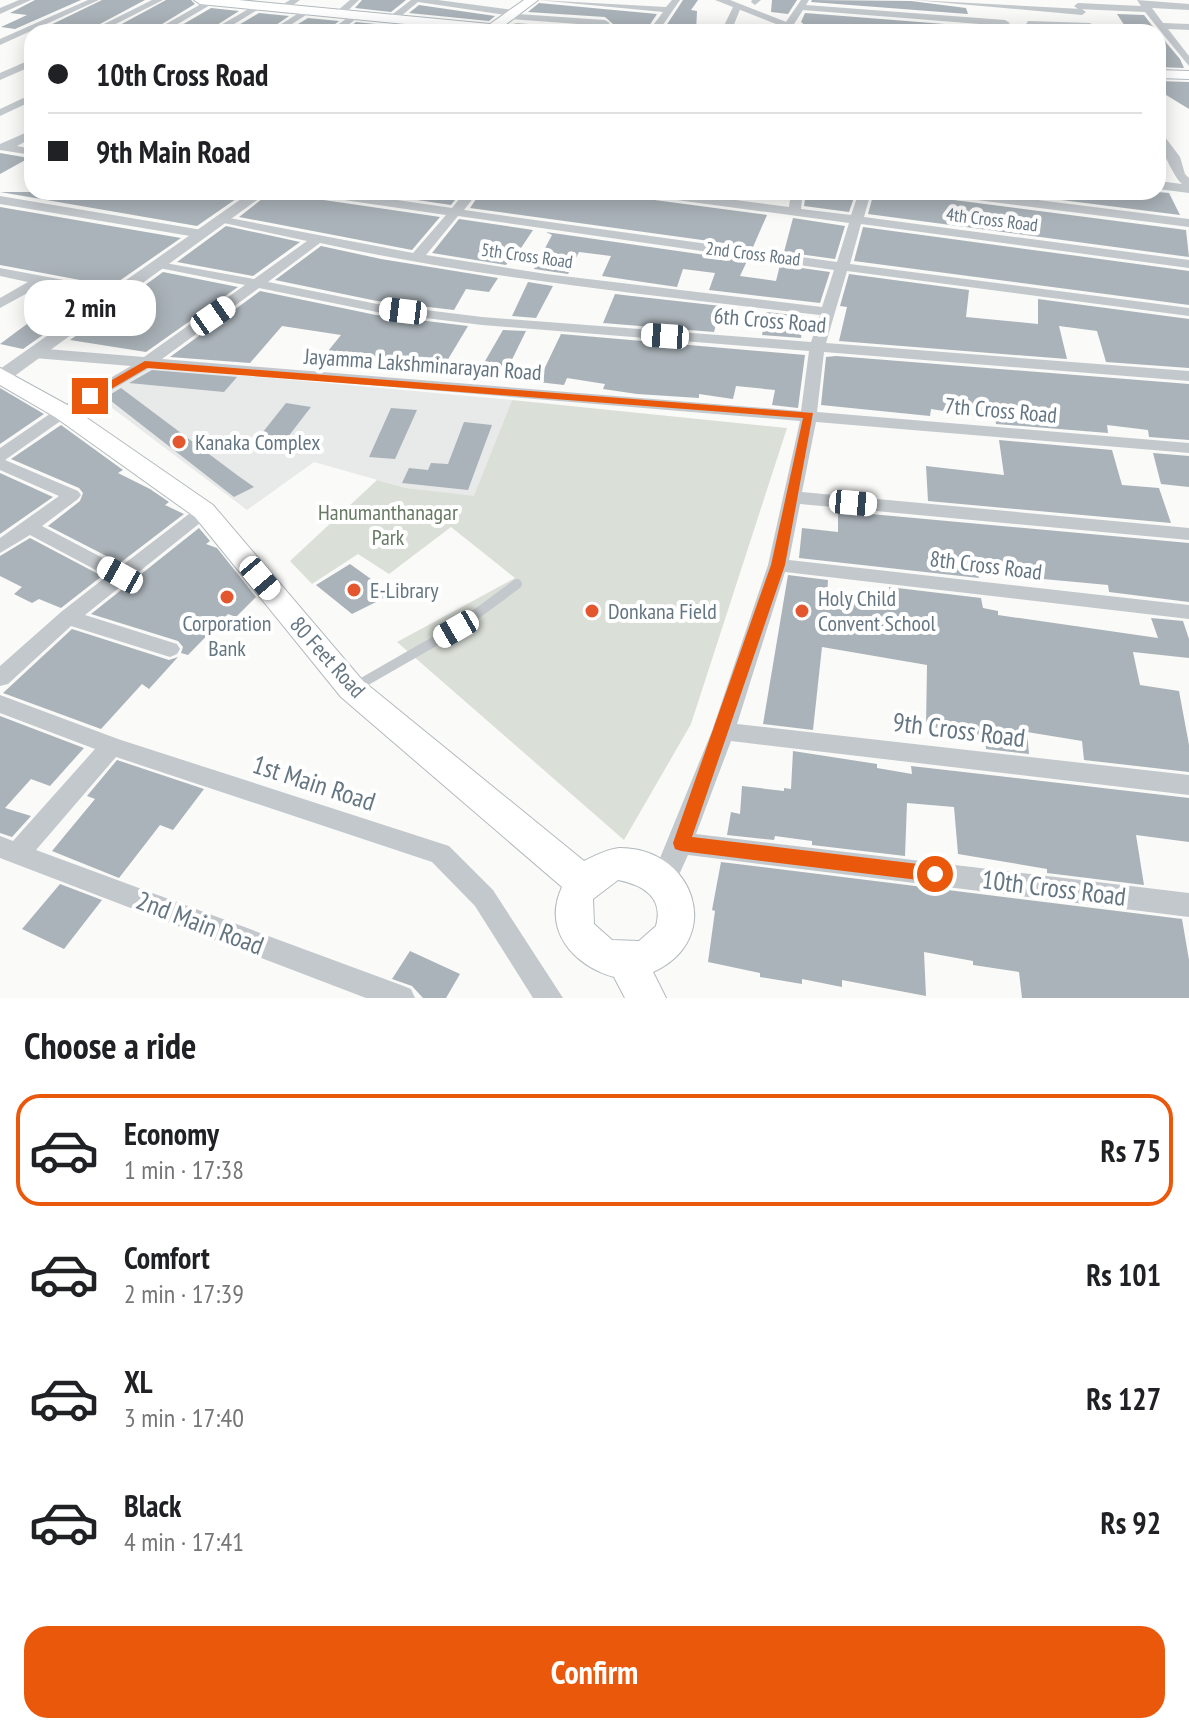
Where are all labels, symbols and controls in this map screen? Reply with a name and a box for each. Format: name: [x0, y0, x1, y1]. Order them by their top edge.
text: 10th Cross Road: [96, 55, 268, 94]
text: 9th Main Road: [96, 132, 250, 171]
street label: 4th Cross Road: [945, 202, 1039, 237]
street label: 2nd Cross Road: [704, 236, 802, 271]
street label: 5th Cross Road: [480, 238, 574, 273]
callout: 2 min: [24, 280, 156, 336]
text: 2 min: [64, 291, 116, 324]
car: [186, 292, 240, 340]
car: [378, 296, 428, 326]
street label: 6th Cross Road: [713, 301, 827, 339]
car: [640, 322, 690, 350]
street label: Jayamma Lakshminarayan Road: [302, 342, 543, 386]
route end: [72, 378, 108, 414]
street label: 7th Cross Road: [944, 391, 1058, 429]
place label: Kanaka Complex: [195, 428, 320, 456]
marker: Kanaka Complex: [170, 433, 188, 451]
car: [828, 489, 878, 517]
park label: Hanumanthanagar Park: [318, 498, 458, 551]
street label: 8th Cross Road: [928, 544, 1044, 586]
car: [235, 552, 285, 604]
car: [93, 553, 147, 597]
place label: E-Library: [370, 576, 439, 604]
marker: E-Library: [345, 581, 363, 599]
place label: Holy Child Convent School: [818, 584, 937, 637]
marker: Corporation Bank: [218, 588, 236, 606]
place label: Donkana Field: [608, 597, 717, 625]
marker: Donkana Field: [583, 602, 601, 620]
marker: Holy Child Convent School: [793, 602, 811, 620]
car: [429, 607, 483, 651]
place label: Corporation Bank: [183, 609, 271, 662]
street label: 80 Feet Road: [284, 611, 372, 703]
street label: 9th Cross Road: [891, 705, 1027, 754]
street label: 1st Main Road: [249, 747, 380, 818]
route start: [917, 856, 953, 892]
street label: 10th Cross Road: [980, 862, 1128, 913]
street label: 2nd Main Road: [132, 883, 269, 962]
text: Choose a ride: [24, 1022, 196, 1069]
icon: car: [28, 1114, 100, 1186]
text: Economy: [124, 1114, 219, 1153]
text: Rs 75: [1101, 1131, 1161, 1170]
text: 1 min · 17:38: [124, 1153, 244, 1186]
icon: car: [28, 1238, 100, 1310]
text: Comfort: [124, 1238, 210, 1277]
text: Rs 101: [1086, 1255, 1161, 1294]
text: 2 min · 17:39: [124, 1277, 244, 1310]
icon: car: [28, 1362, 100, 1434]
text: XL: [124, 1362, 153, 1401]
text: Rs 127: [1086, 1379, 1161, 1418]
text: 3 min · 17:40: [124, 1401, 244, 1434]
icon: car: [28, 1486, 100, 1558]
text: Black: [124, 1486, 181, 1525]
text: Rs 92: [1101, 1503, 1161, 1542]
text: 4 min · 17:41: [124, 1525, 244, 1558]
button: Confirm: [24, 1626, 1165, 1718]

